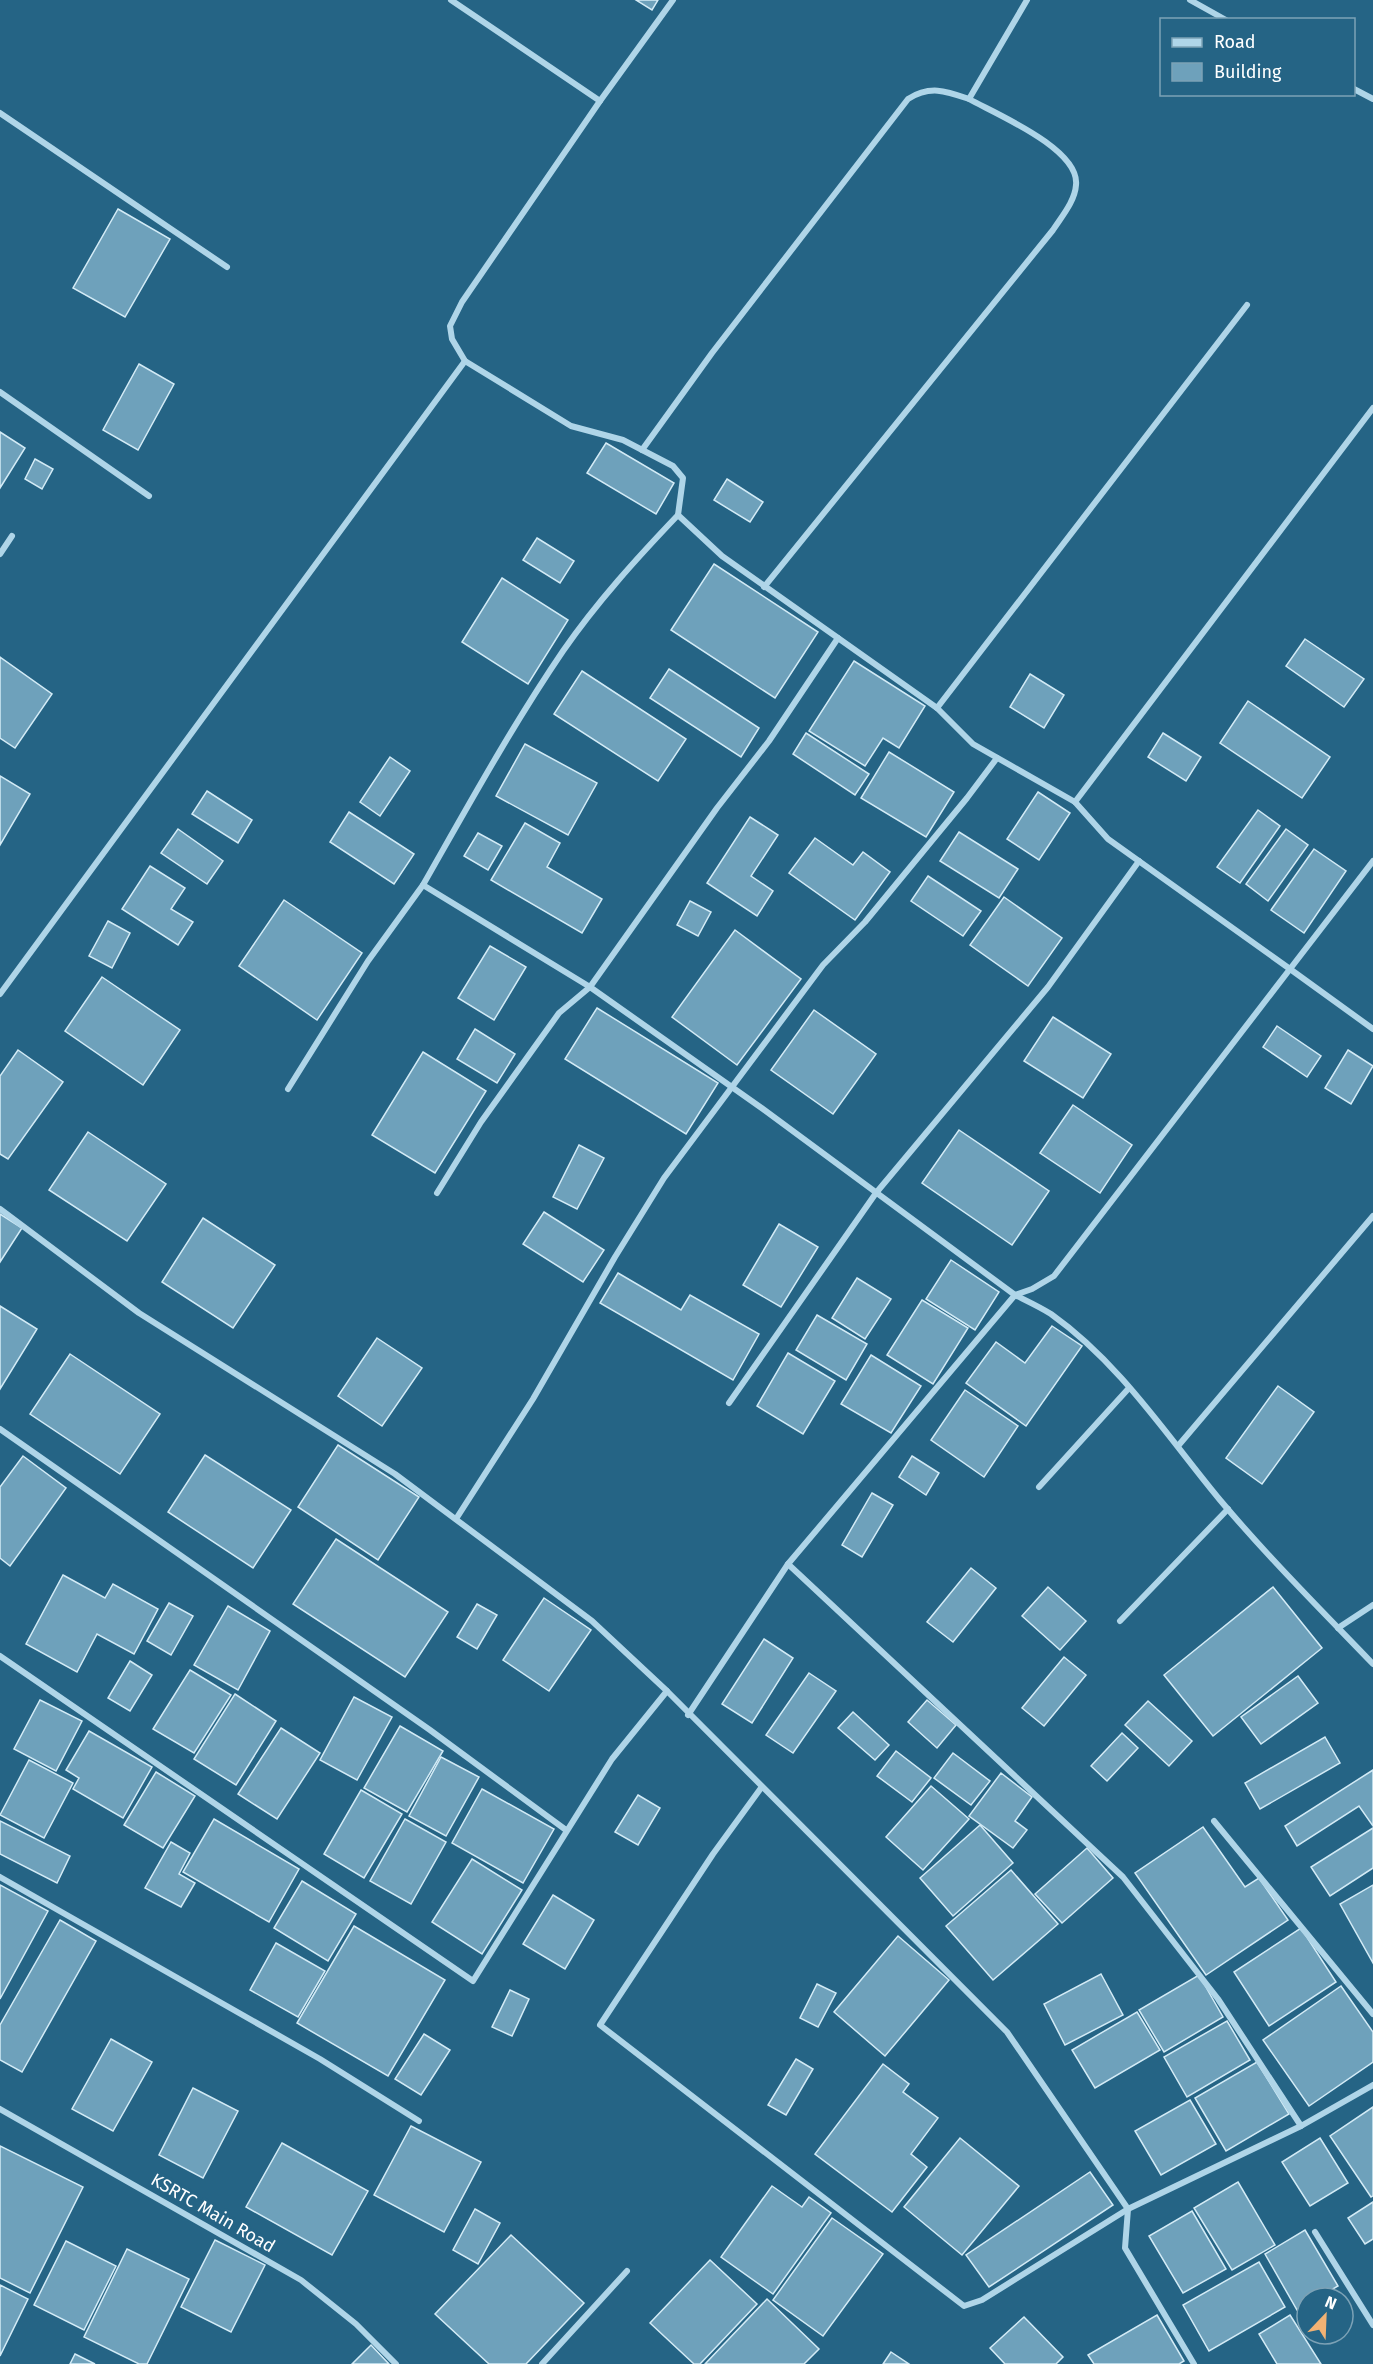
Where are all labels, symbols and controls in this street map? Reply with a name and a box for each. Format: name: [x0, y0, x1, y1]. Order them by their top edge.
legend: [1160, 18, 1355, 96]
text: Road: [1214, 31, 1256, 53]
text: Building: [1214, 61, 1282, 83]
street label: KSRTC Main Road: [147, 2168, 279, 2258]
north arrow: [1295, 2286, 1355, 2346]
text: N: [1322, 2292, 1339, 2313]

